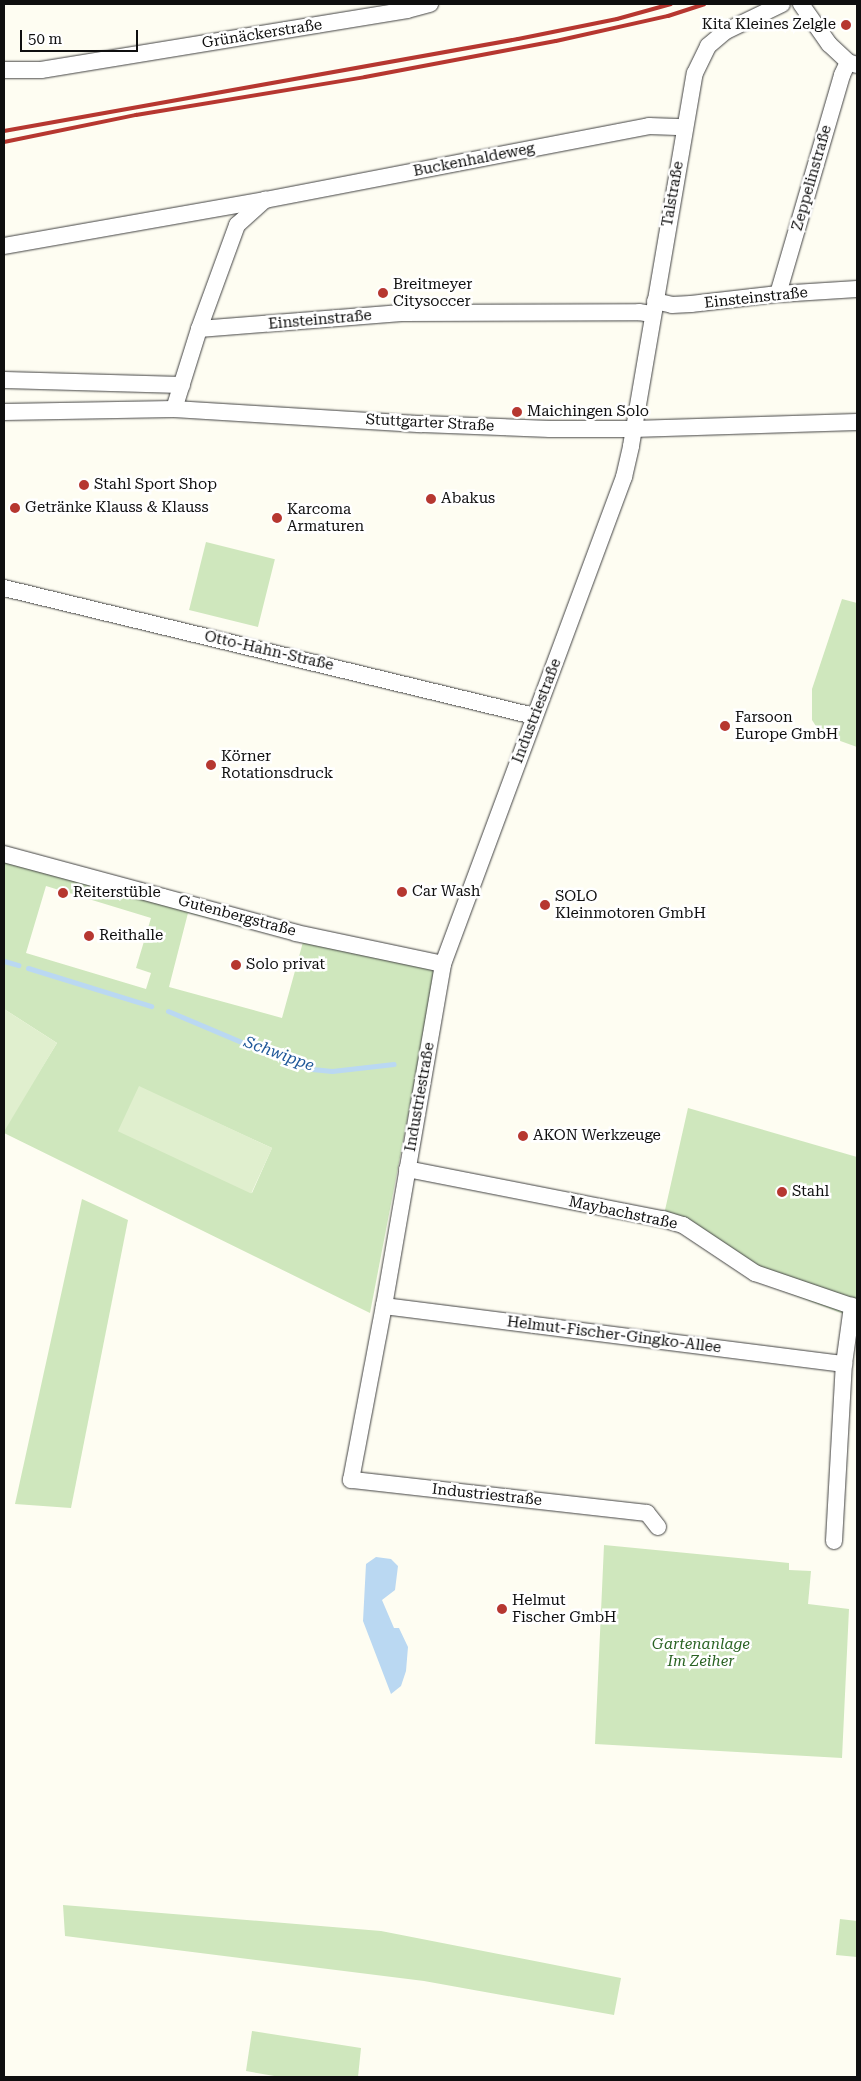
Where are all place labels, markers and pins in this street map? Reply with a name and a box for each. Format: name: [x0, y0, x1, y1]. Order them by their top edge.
place label: Kita Kleines Zelgle: [702, 16, 836, 34]
marker: Kita Kleines Zelgle: [840, 19, 852, 31]
place label: Breitmeyer Citysoccer: [393, 275, 472, 310]
marker: Breitmeyer Citysoccer: [377, 287, 389, 299]
place label: Maichingen Solo: [527, 403, 649, 421]
marker: Maichingen Solo: [511, 406, 523, 418]
place label: Stahl Sport Shop: [94, 476, 217, 494]
marker: Stahl Sport Shop: [78, 479, 90, 491]
place label: Abakus: [441, 490, 495, 508]
marker: Abakus: [425, 493, 437, 505]
place label: Getränke Klauss & Klauss: [25, 499, 209, 517]
place label: Karcoma Armaturen: [287, 500, 364, 535]
marker: Getränke Klauss & Klauss: [9, 502, 21, 514]
marker: Karcoma Armaturen: [271, 512, 283, 524]
place label: Farsoon Europe GmbH: [735, 708, 838, 743]
marker: Farsoon Europe GmbH: [719, 720, 731, 732]
place label: Körner Rotationsdruck: [221, 747, 333, 782]
marker: Körner Rotationsdruck: [205, 759, 217, 771]
place label: Car Wash: [412, 883, 480, 901]
place label: Reiterstüble: [73, 884, 161, 902]
marker: Car Wash: [396, 886, 408, 898]
marker: Reiterstüble: [57, 887, 69, 899]
place label: SOLO Kleinmotoren GmbH: [555, 887, 706, 922]
marker: SOLO Kleinmotoren GmbH: [539, 899, 551, 911]
place label: Reithalle: [99, 927, 163, 945]
marker: Reithalle: [83, 930, 95, 942]
place label: Solo privat: [246, 956, 325, 974]
marker: Solo privat: [230, 959, 242, 971]
place label: AKON Werkzeuge: [533, 1127, 661, 1145]
marker: AKON Werkzeuge: [517, 1130, 529, 1142]
place label: Stahl: [792, 1183, 829, 1201]
marker: Stahl: [776, 1186, 788, 1198]
place label: Helmut Fischer GmbH: [512, 1591, 617, 1626]
marker: Helmut Fischer GmbH: [496, 1603, 508, 1615]

